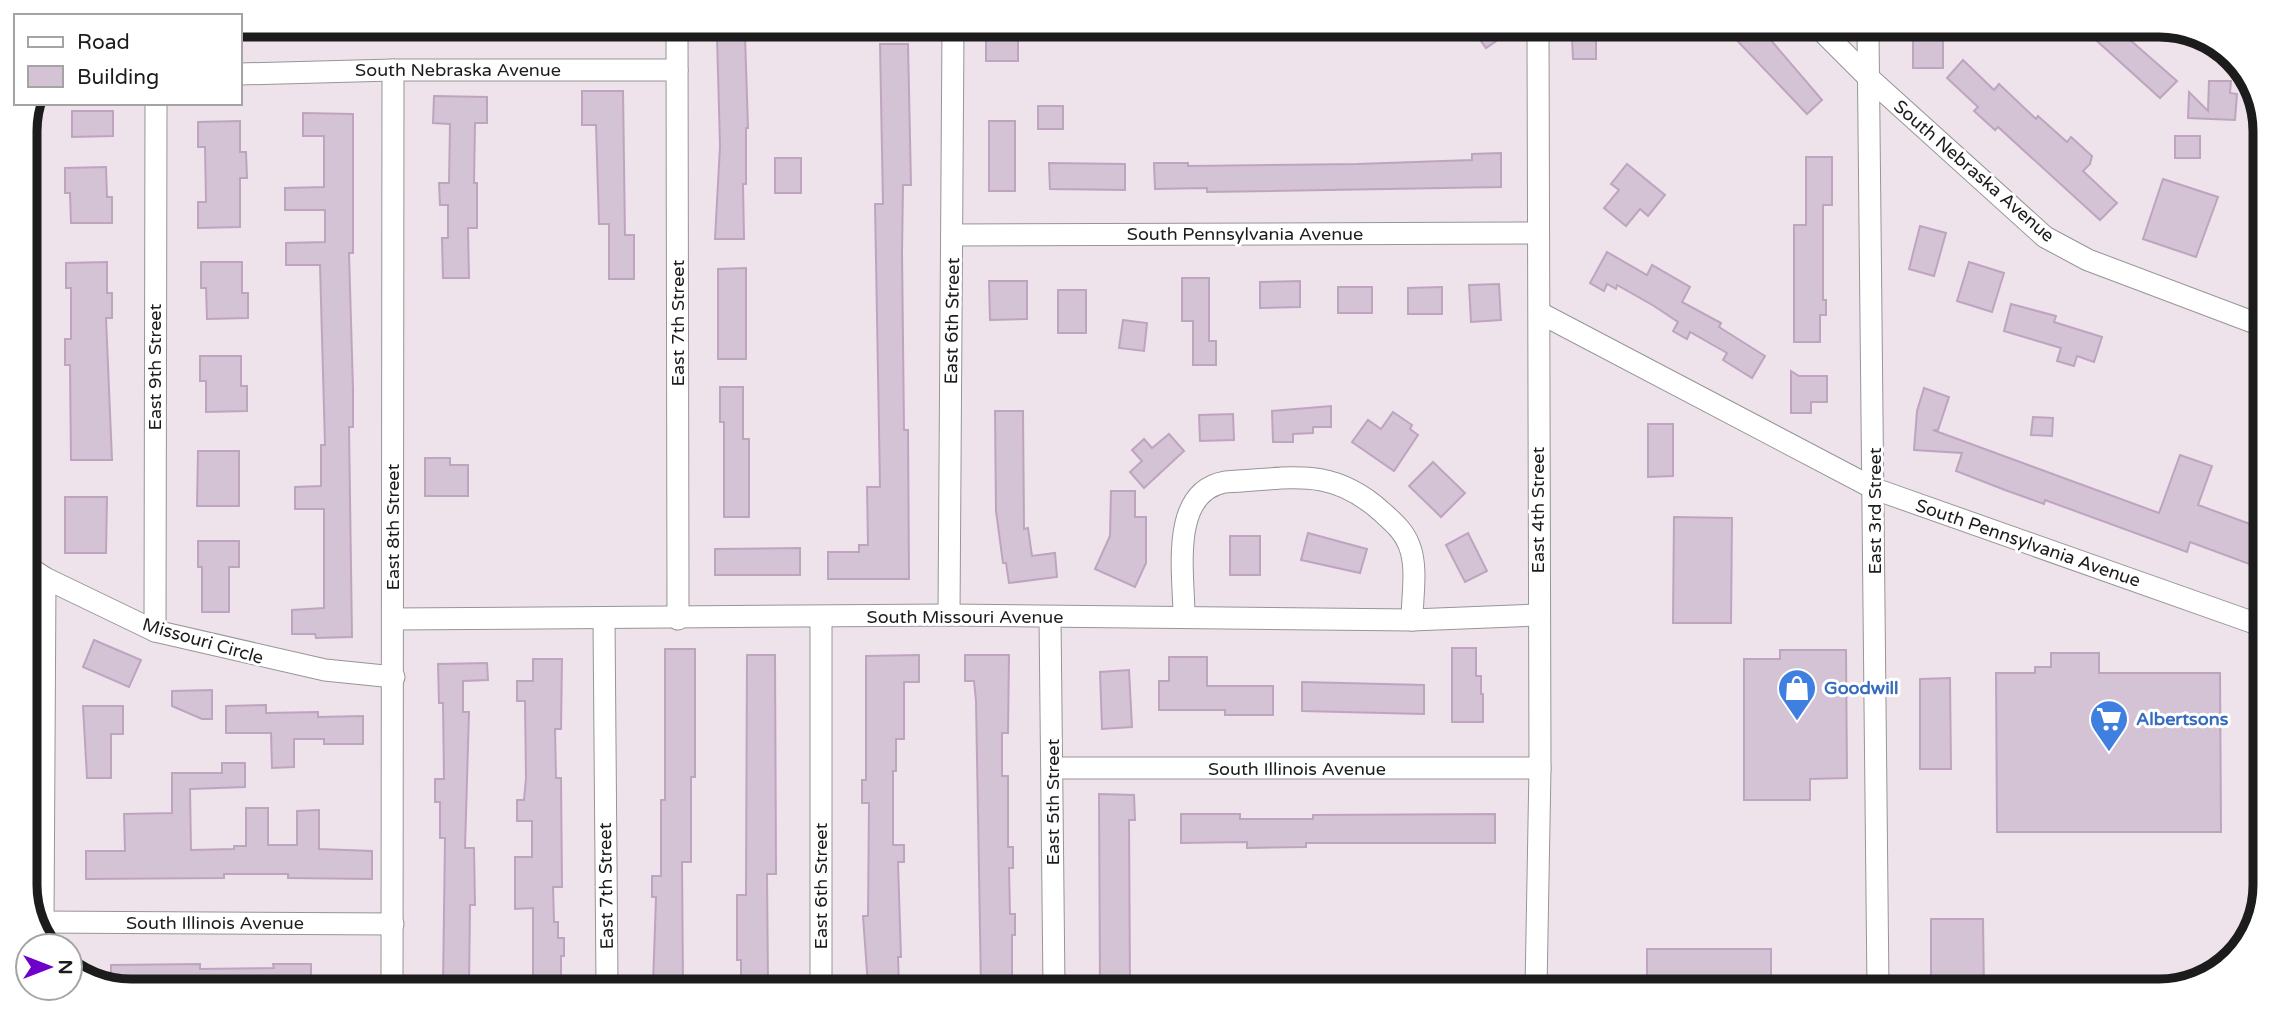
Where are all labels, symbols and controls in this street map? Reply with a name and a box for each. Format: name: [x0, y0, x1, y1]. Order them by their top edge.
legend: [14, 14, 242, 105]
text: Road: [77, 30, 130, 55]
street label: South Nebraska Avenue: [355, 59, 561, 81]
text: Building: [77, 65, 159, 90]
street label: South Nebraska Avenue: [1889, 95, 2059, 247]
street label: South Pennsylvania Avenue: [1127, 223, 1363, 245]
street label: East 6th Street: [940, 257, 964, 385]
street label: East 7th Street: [667, 259, 689, 386]
street label: East 9th Street: [144, 303, 166, 430]
street label: East 4th Street: [1527, 446, 1549, 573]
street label: East 3rd Street: [1864, 447, 1886, 575]
street label: East 8th Street: [382, 463, 404, 590]
street label: South Pennsylvania Avenue: [1913, 494, 2143, 592]
street label: South Missouri Avenue: [867, 606, 1063, 628]
street label: Missouri Circle: [140, 613, 266, 669]
shop icon: Goodwill: [1776, 667, 1818, 722]
place label: Goodwill: [1824, 677, 1899, 699]
supermarket icon: Albertsons: [2088, 698, 2130, 753]
place label: Albertsons: [2136, 708, 2229, 730]
street label: East 5th Street: [1042, 738, 1064, 865]
street label: South Illinois Avenue: [1208, 758, 1386, 780]
street label: East 7th Street: [594, 822, 618, 950]
street label: East 6th Street: [810, 822, 832, 949]
street label: South Illinois Avenue: [126, 912, 304, 934]
north arrow: [14, 932, 84, 1002]
text: N: [54, 959, 76, 975]

